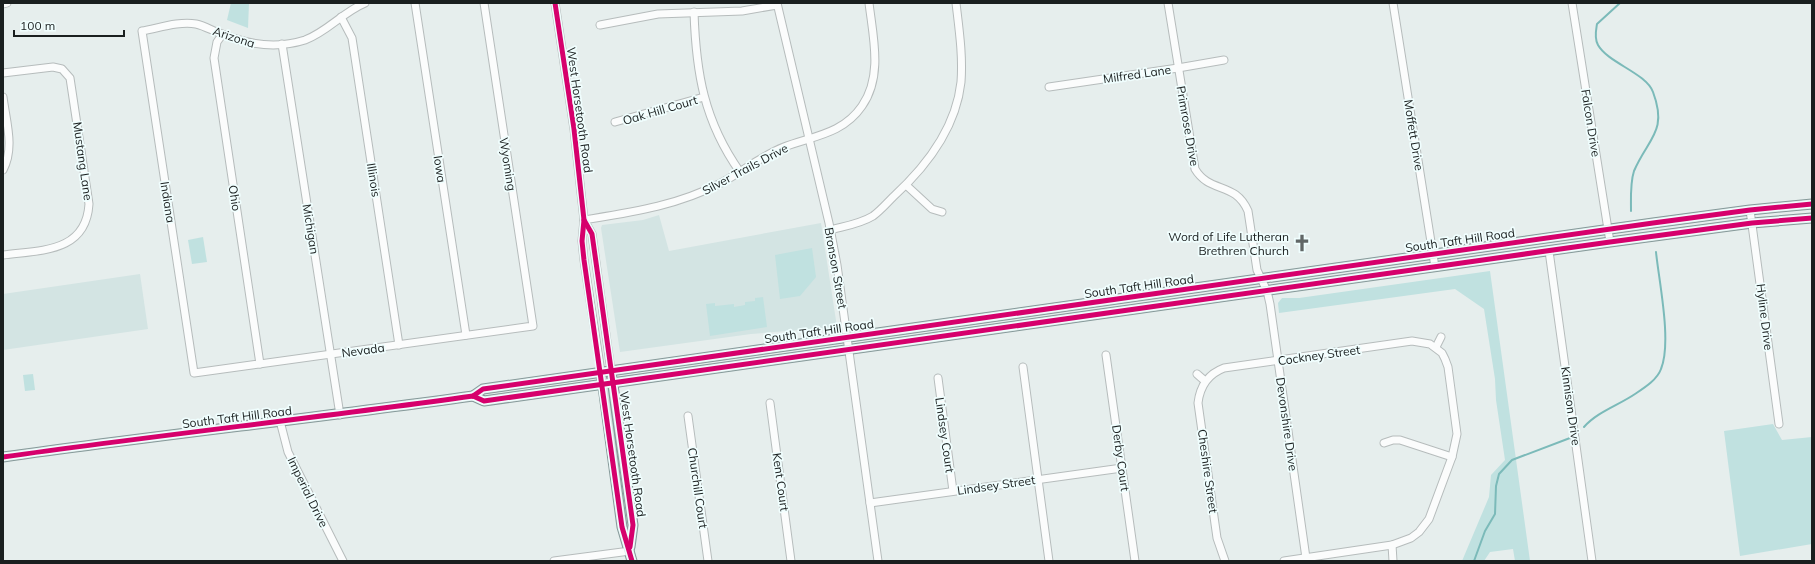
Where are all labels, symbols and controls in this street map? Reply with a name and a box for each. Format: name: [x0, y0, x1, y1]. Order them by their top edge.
scale bar: [14, 12, 124, 38]
text: 100 m: [20, 18, 55, 33]
street label: Arizona: [211, 23, 257, 51]
street label: West Horsetooth Road: [564, 46, 596, 174]
street label: Milfred Lane: [1102, 62, 1172, 86]
street label: Primrose Drive: [1174, 85, 1202, 167]
street label: Falcon Drive: [1578, 88, 1604, 158]
street label: Oak Hill Court: [621, 92, 699, 128]
street label: Moffett Drive: [1401, 98, 1427, 172]
street label: Mustang Lane: [70, 121, 96, 201]
street label: Wyoming: [496, 136, 520, 192]
street label: Silver Trails Drive: [699, 140, 791, 198]
street label: Iowa: [430, 154, 450, 184]
street label: Illinois: [364, 162, 384, 198]
street label: Indiana: [157, 180, 179, 224]
street label: Ohio: [226, 184, 244, 212]
street label: Michigan: [300, 203, 322, 255]
street label: South Taft Hill Road: [1404, 225, 1516, 255]
street label: Bronson Street: [821, 226, 851, 310]
place label: Word of Life Lutheran Brethren Church: [1168, 229, 1289, 258]
church icon: Word of Life Lutheran Brethren Church: [1292, 233, 1312, 253]
street label: South Taft Hill Road: [1083, 271, 1195, 301]
street label: Hyline Drive: [1753, 283, 1777, 351]
street label: South Taft Hill Road: [763, 316, 875, 346]
street label: Nevada: [341, 340, 385, 360]
street label: Cockney Street: [1277, 342, 1361, 368]
street label: Kinnison Drive: [1558, 366, 1584, 446]
street label: Devonshire Drive: [1273, 376, 1301, 472]
street label: West Horsetooth Road: [617, 390, 649, 518]
street label: Lindsey Court: [932, 396, 958, 474]
street label: South Taft Hill Road: [181, 403, 293, 431]
street label: Derby Court: [1109, 424, 1133, 492]
street label: Cheshire Street: [1195, 428, 1221, 514]
street label: Churchill Court: [685, 447, 711, 529]
street label: Kent Court: [769, 452, 793, 512]
street label: Imperial Drive: [284, 454, 332, 530]
street label: Lindsey Street: [956, 472, 1036, 498]

